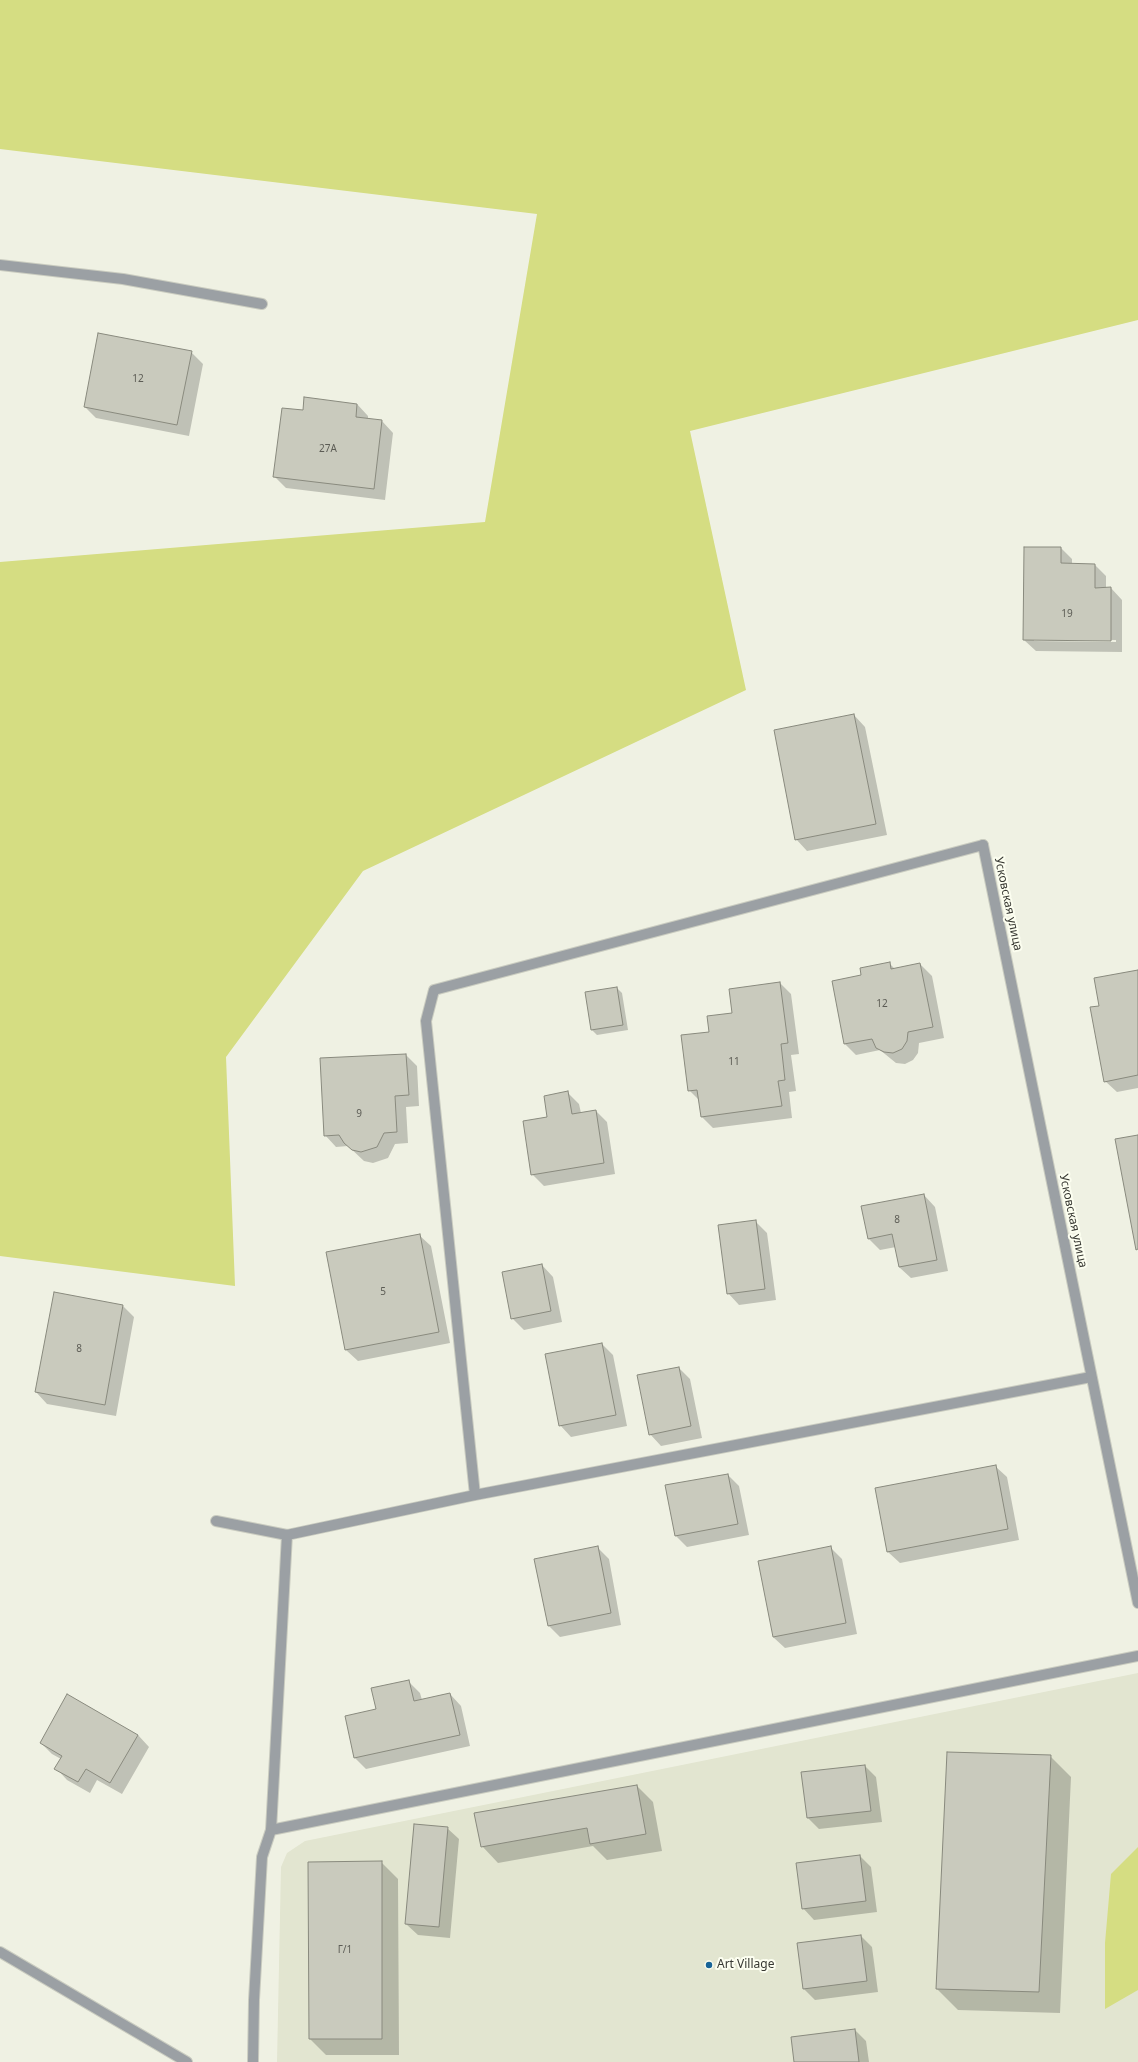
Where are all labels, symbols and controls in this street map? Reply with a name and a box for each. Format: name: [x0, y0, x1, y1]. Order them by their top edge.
house number: 12: [132, 373, 144, 385]
house number: 27А: [319, 443, 337, 455]
house number: 19: [1061, 608, 1073, 620]
street label: Усковская улица: [991, 856, 1025, 952]
house number: 12: [876, 998, 888, 1010]
house number: 11: [728, 1056, 740, 1068]
house number: 9: [356, 1108, 362, 1120]
street label: Усковская улица: [1056, 1173, 1090, 1269]
house number: 8: [894, 1214, 900, 1226]
house number: 5: [380, 1286, 386, 1298]
house number: 8: [76, 1343, 82, 1355]
house number: Г/1: [338, 1944, 352, 1956]
place label: Art Village: [717, 1958, 774, 1972]
marker: Art Village: [704, 1960, 714, 1970]

